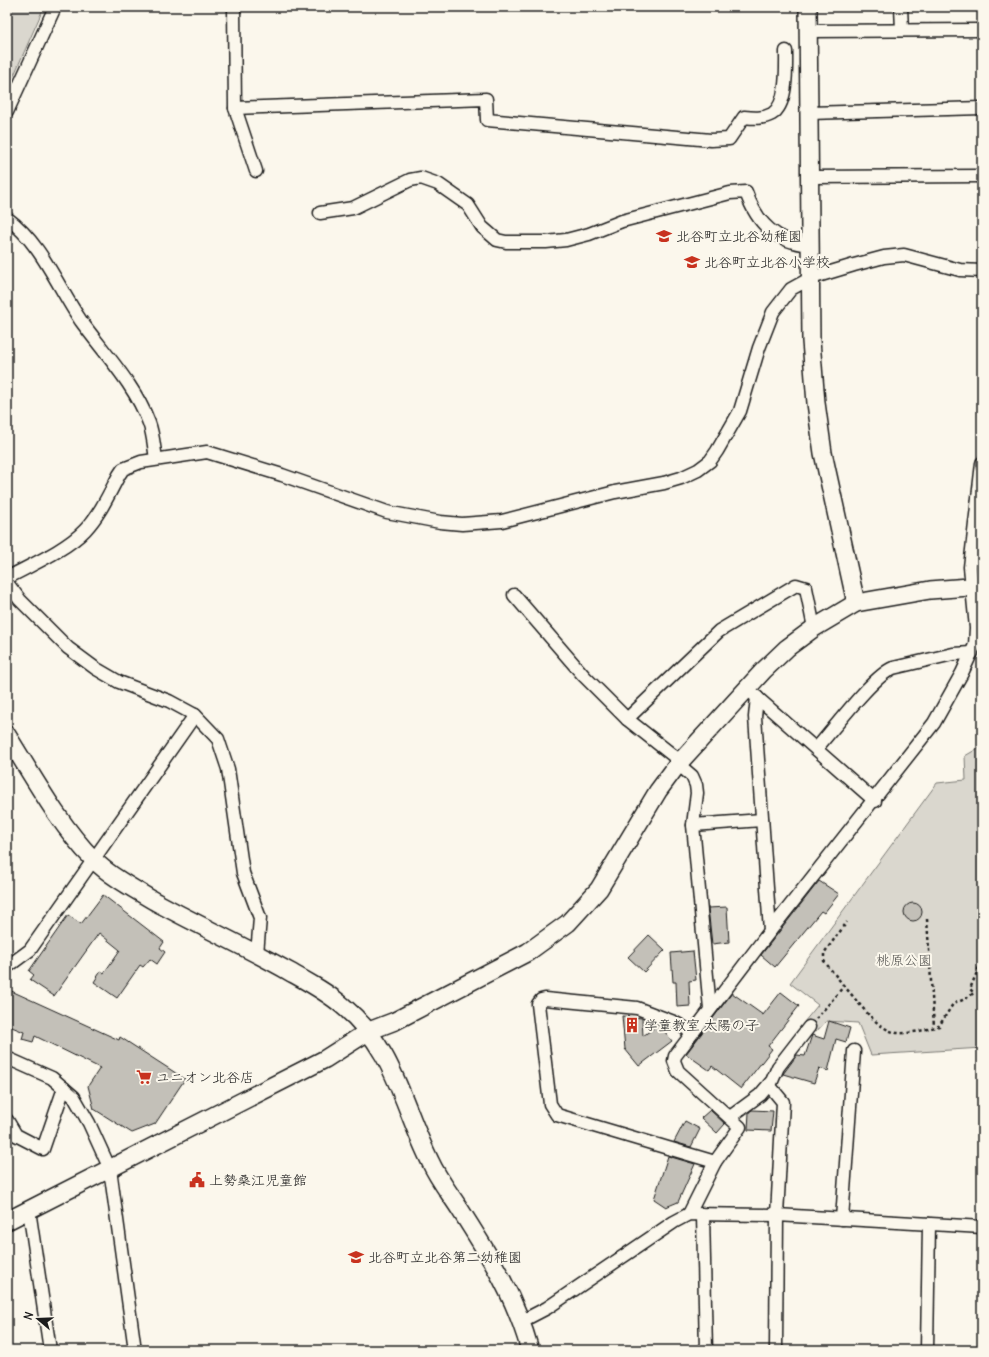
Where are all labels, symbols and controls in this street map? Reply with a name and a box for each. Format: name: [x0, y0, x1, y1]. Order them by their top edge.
school or university icon: 北谷町立北谷幼稚園: [655, 227, 673, 245]
place label: 北谷町立北谷幼稚園: [676, 227, 802, 245]
school or university icon: 北谷町立北谷小学校: [683, 253, 701, 271]
place label: 北谷町立北谷小学校: [704, 253, 830, 271]
park label: 桃原公園: [876, 951, 932, 969]
building icon: 学童教室 太陽の子: [623, 1016, 641, 1034]
place label: 学童教室 太陽の子: [644, 1016, 759, 1034]
supermarket icon: ユニオン北谷店: [135, 1068, 153, 1086]
place label: ユニオン北谷店: [156, 1068, 254, 1086]
public building icon: 上勢桑江児童館: [188, 1171, 206, 1189]
place label: 上勢桑江児童館: [209, 1171, 307, 1189]
school or university icon: 北谷町立北谷第二幼稚園: [347, 1248, 365, 1266]
place label: 北谷町立北谷第二幼稚園: [368, 1248, 522, 1266]
north arrow: [18, 1299, 58, 1339]
text: N: [21, 1310, 36, 1322]

